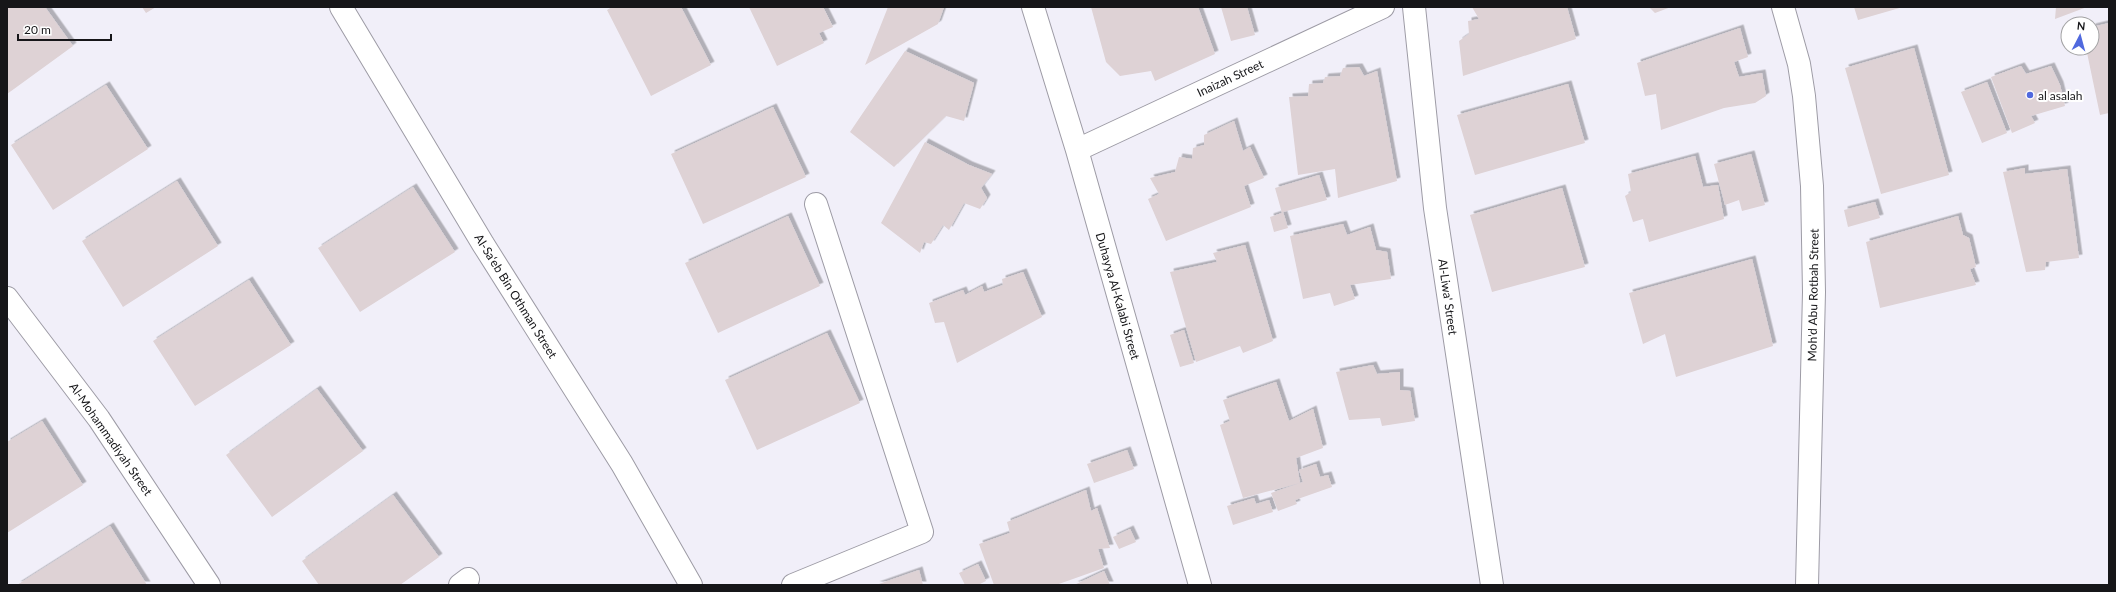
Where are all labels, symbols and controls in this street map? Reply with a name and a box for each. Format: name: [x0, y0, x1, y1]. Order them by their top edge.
scale bar: [18, 16, 111, 42]
north arrow: [2060, 16, 2100, 56]
text: N: [2076, 19, 2086, 32]
text: 20 m: [24, 22, 51, 37]
street label: Inaizah Street: [1194, 56, 1266, 100]
place label: al asalah: [2038, 88, 2082, 103]
marker: al asalah: [2025, 90, 2035, 100]
street label: Moh'd Abu Rotbah Street: [1804, 228, 1822, 361]
street label: Al-Sa‘eb Bin Othman Street: [471, 231, 561, 362]
street label: Duhayya Al-Kalabi Street: [1093, 231, 1144, 362]
street label: Al-Liwa' Street: [1435, 258, 1461, 337]
street label: Al-Mohammadiyah Street: [66, 380, 156, 499]

